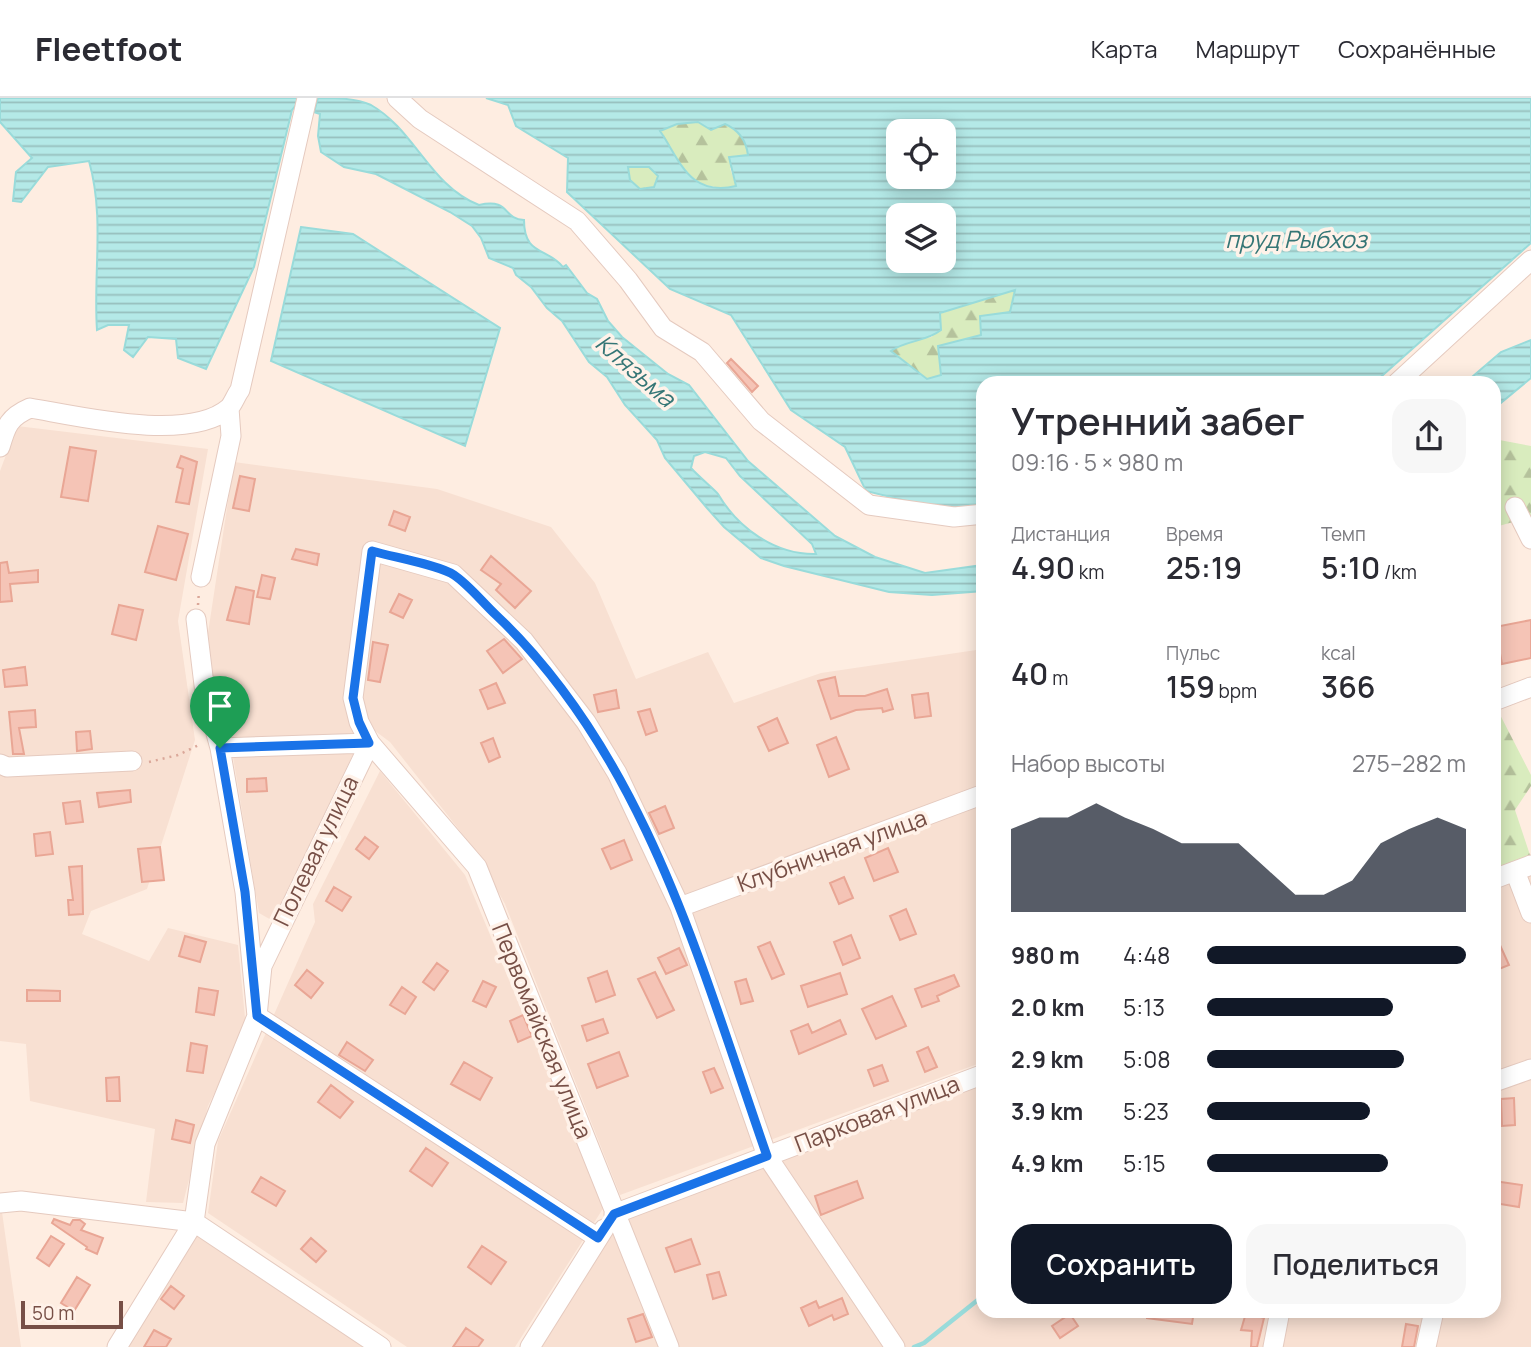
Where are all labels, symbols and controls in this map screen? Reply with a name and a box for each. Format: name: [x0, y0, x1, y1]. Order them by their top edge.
text: Fleetfoot: [35, 26, 182, 71]
text: Карта: [1091, 32, 1158, 65]
text: Маршрут: [1196, 32, 1300, 65]
text: Сохранённые: [1338, 32, 1496, 65]
map controls: [886, 119, 956, 273]
button: locate: [886, 119, 956, 189]
button: layers: [886, 203, 956, 273]
water label: пруд Рыбхоз: [1225, 222, 1369, 255]
water label: Клязьма: [589, 326, 684, 415]
text: Утренний забег: [1011, 394, 1305, 446]
button: share: [1392, 399, 1466, 473]
text: 09:16 · 5 × 980 m: [1011, 446, 1183, 478]
text: Дистанция: [1011, 521, 1110, 547]
text: Время: [1166, 521, 1223, 547]
text: Темп: [1321, 521, 1366, 547]
text: 4.90: [1011, 547, 1075, 588]
text: 25:19: [1166, 547, 1242, 588]
text: 5:10: [1321, 547, 1380, 588]
text: km: [1075, 559, 1104, 585]
text: /km: [1380, 559, 1417, 585]
text: Пульс: [1166, 640, 1220, 666]
text: kcal: [1321, 640, 1356, 666]
text: 40: [1011, 653, 1048, 694]
text: m: [1048, 665, 1068, 691]
text: 159: [1166, 666, 1215, 707]
text: 366: [1321, 666, 1375, 707]
pin: [190, 676, 250, 748]
text: bpm: [1215, 678, 1257, 704]
icon: arrive: [201, 687, 239, 725]
text: Набор высоты: [1011, 747, 1165, 779]
text: 275–282 m: [1352, 747, 1466, 779]
street label: Полевая улица: [265, 770, 365, 931]
street label: Клубничная улица: [733, 801, 931, 899]
street label: Первомайская улица: [485, 918, 601, 1143]
text: 980 m: [1011, 939, 1080, 971]
text: 4:48: [1123, 939, 1170, 971]
text: 2.0 km: [1011, 991, 1084, 1023]
text: 5:13: [1123, 991, 1165, 1023]
text: 2.9 km: [1011, 1043, 1084, 1075]
text: 5:08: [1123, 1043, 1171, 1075]
street label: Парковая улица: [789, 1067, 964, 1159]
text: 3.9 km: [1011, 1095, 1083, 1127]
text: 5:23: [1123, 1095, 1169, 1127]
text: 4.9 km: [1011, 1147, 1083, 1179]
text: 5:15: [1123, 1147, 1165, 1179]
button: Сохранить: [1011, 1224, 1232, 1304]
button: Поделиться: [1246, 1224, 1466, 1304]
scale bar: [21, 1298, 122, 1330]
text: 50 m: [32, 1300, 74, 1326]

